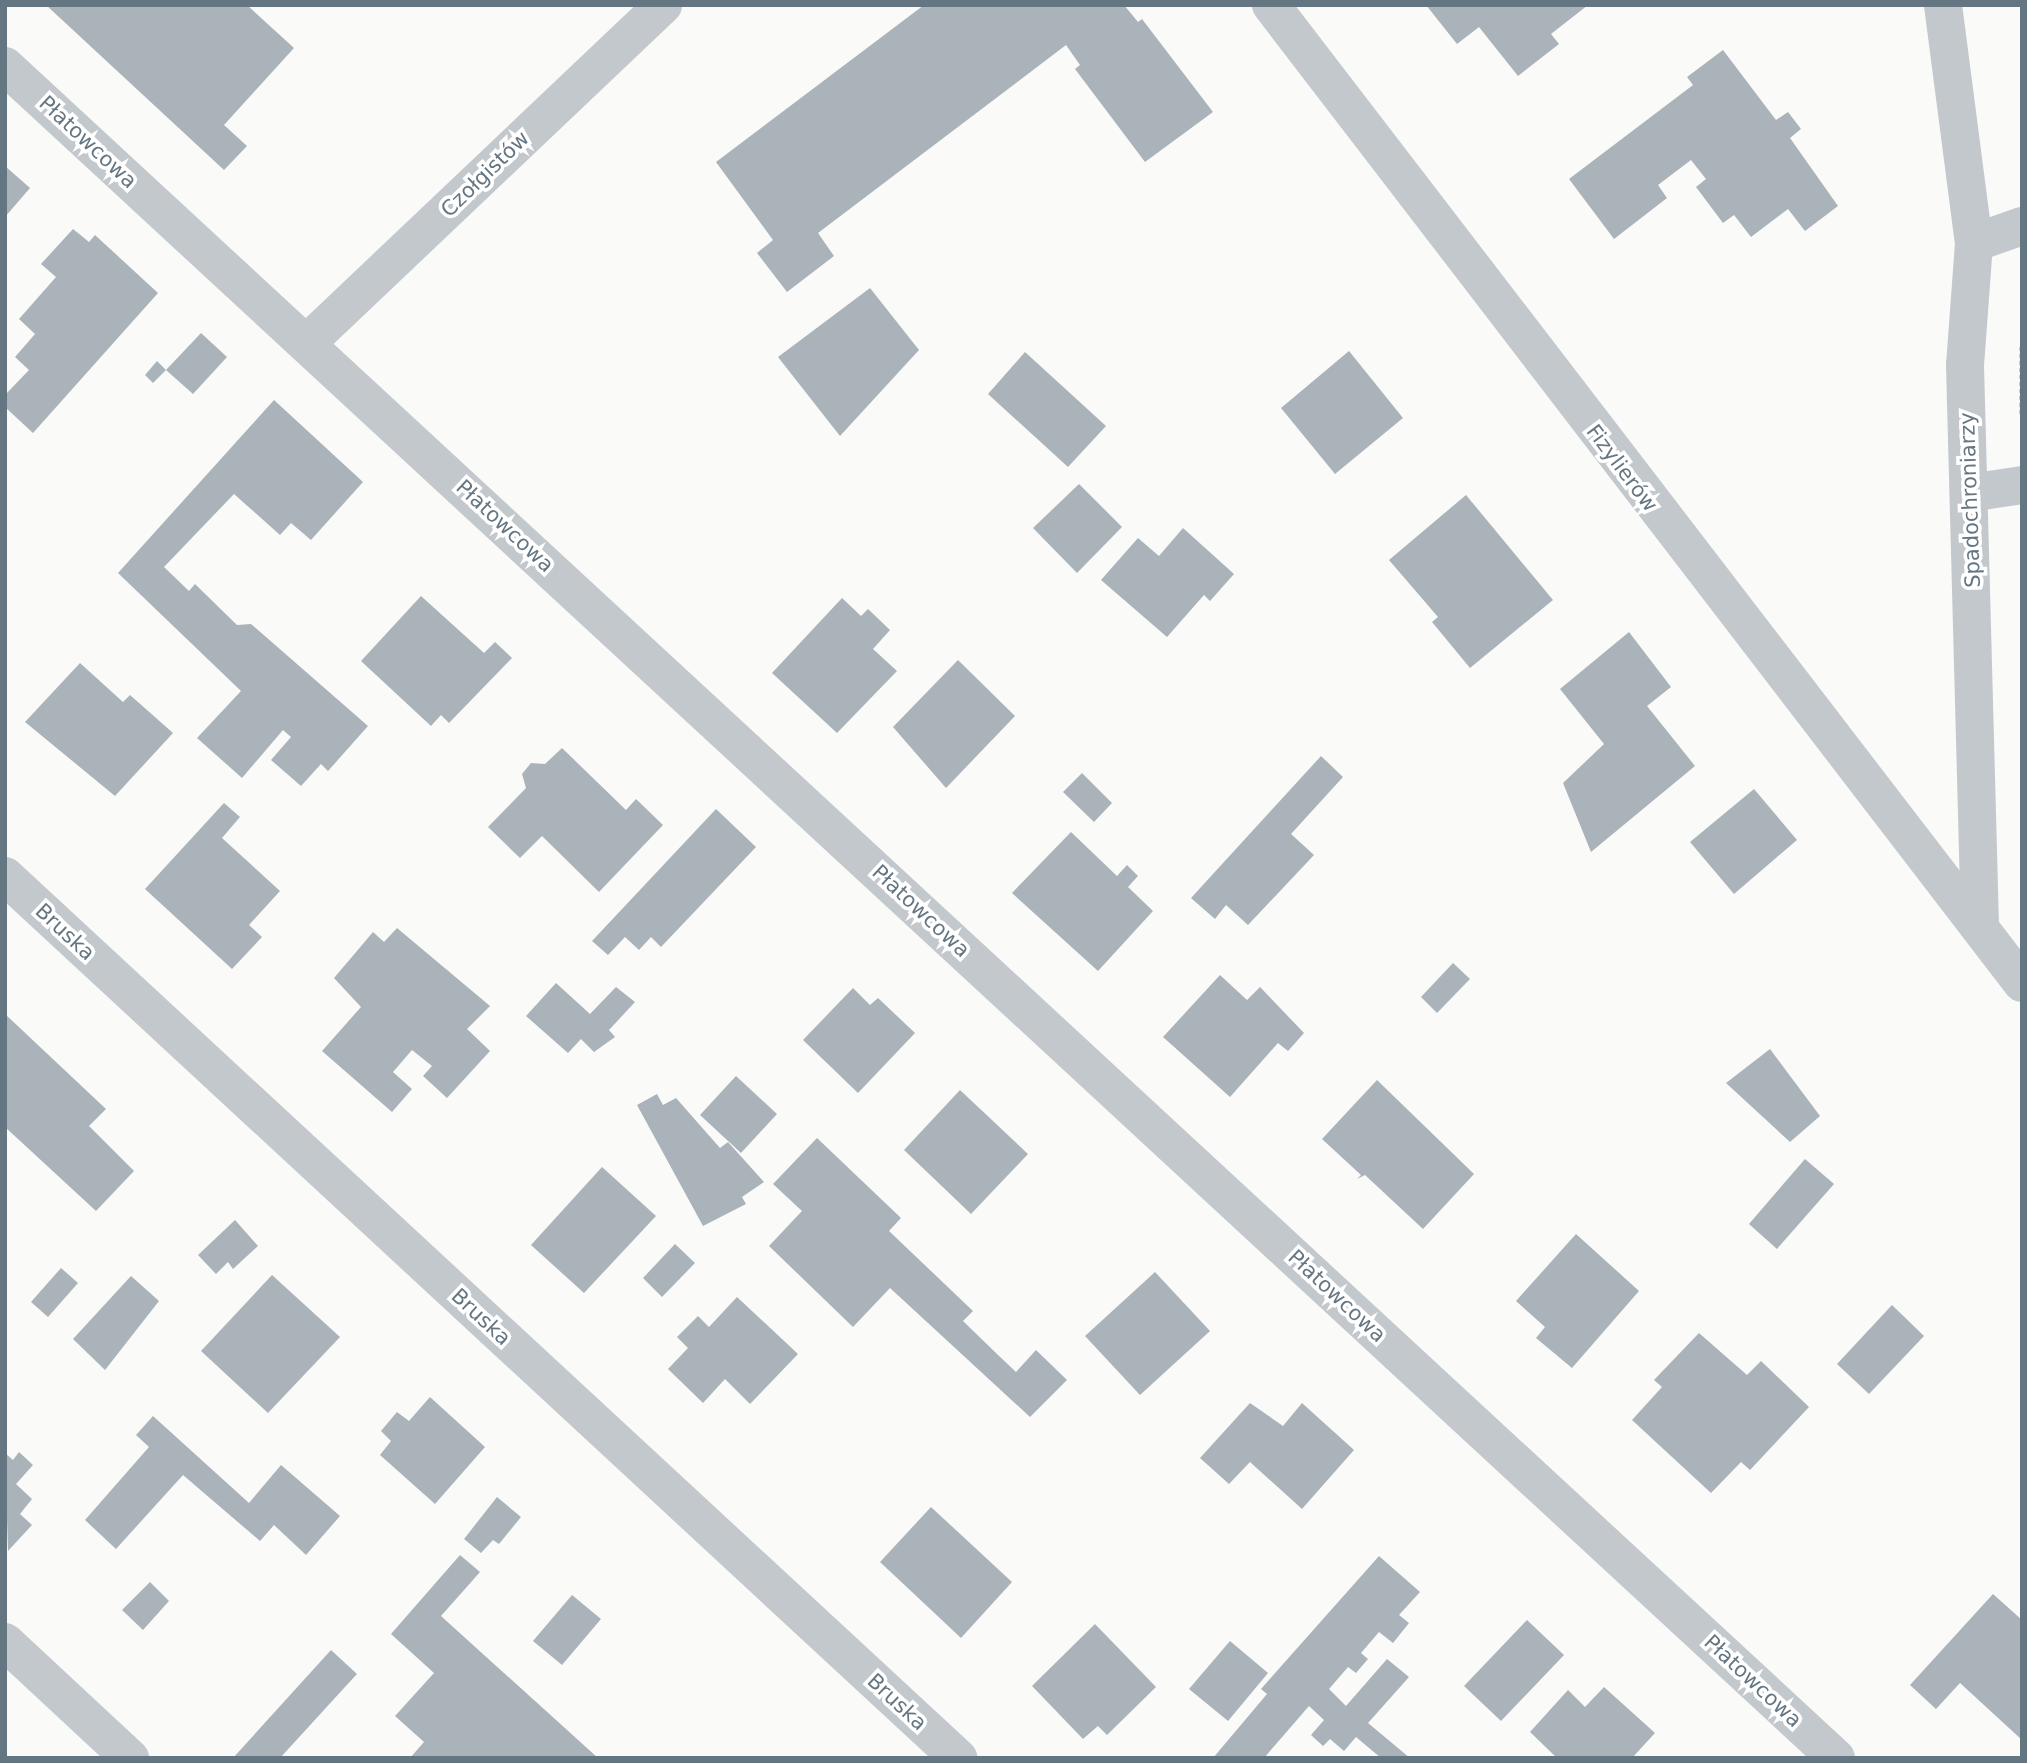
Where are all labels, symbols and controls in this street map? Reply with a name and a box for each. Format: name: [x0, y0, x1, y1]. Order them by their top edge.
street label: Płatowcowa: [34, 90, 142, 194]
street label: Czołgistów: [436, 126, 534, 222]
street label: Spadochroniarzy: [1954, 412, 1986, 588]
street label: Fizylierów: [1581, 419, 1663, 517]
street label: Płatowcowa: [451, 474, 559, 578]
street label: Płatowcowa: [867, 859, 975, 963]
street label: Bruska: [30, 898, 100, 966]
street label: Płatowcowa: [1283, 1244, 1391, 1348]
street label: Bruska: [446, 1283, 516, 1351]
street label: Płatowcowa: [1699, 1629, 1807, 1733]
street label: Bruska: [862, 1668, 932, 1736]

